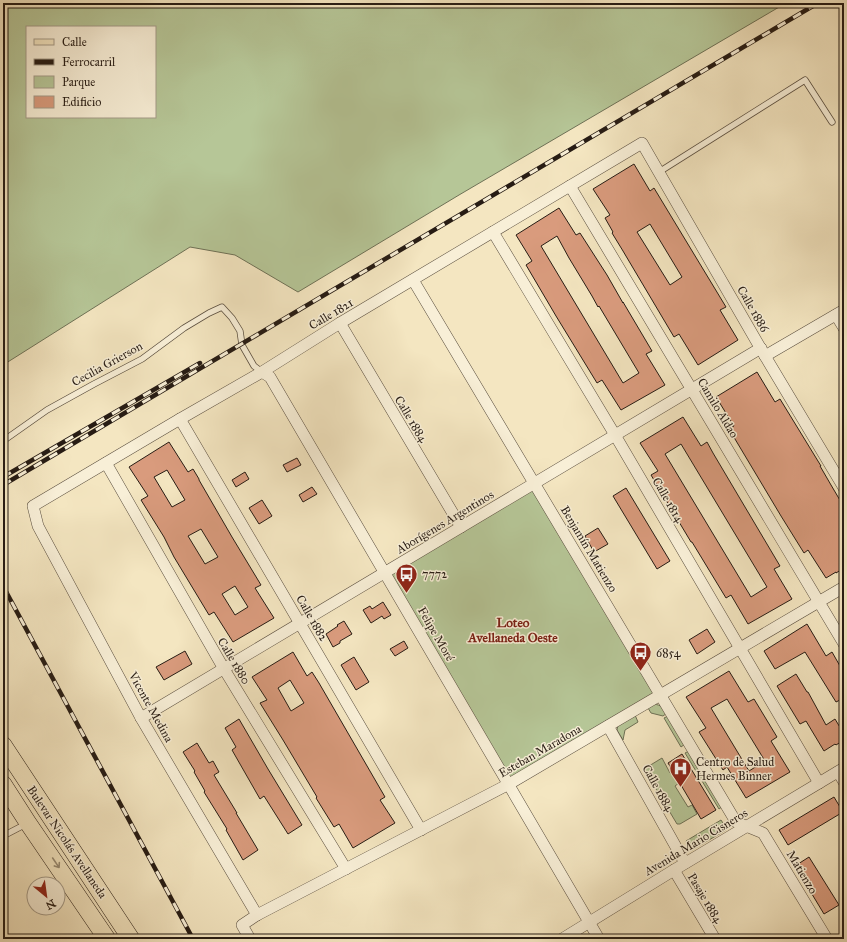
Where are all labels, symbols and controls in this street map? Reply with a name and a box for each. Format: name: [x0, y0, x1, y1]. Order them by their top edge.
legend: [26, 26, 156, 118]
text: Calle: [62, 35, 87, 49]
text: Ferrocarril: [62, 55, 116, 69]
text: Parque: [62, 75, 95, 90]
text: Edificio: [62, 95, 101, 109]
street label: Calle 1886: [734, 283, 772, 335]
street label: Calle 1821: [306, 295, 356, 333]
street label: Cecilia Grierson: [69, 339, 145, 389]
street label: Camilo Aldao: [695, 376, 741, 440]
street label: Calle 1884: [392, 393, 430, 445]
street label: Calle 1814: [649, 475, 687, 525]
street label: Aborígenes Argentinos: [393, 487, 497, 558]
street label: Benjamín Matienzo: [558, 503, 620, 595]
bus stop icon: 7772: [394, 561, 420, 594]
place label: 7772: [422, 567, 447, 581]
street label: Calle 1882: [293, 593, 331, 644]
street label: Felipe Moré: [415, 604, 457, 664]
district label: Loteo Avellaneda Oeste: [467, 615, 558, 646]
street label: Calle 1880: [215, 635, 253, 687]
bus stop icon: 6854: [627, 640, 653, 673]
place label: 6854: [656, 646, 681, 660]
street label: Vicente Medina: [125, 669, 176, 745]
street label: Esteban Maradona: [496, 721, 585, 780]
place label: Centro de Salud Hermes Binner: [696, 755, 774, 783]
hospital icon: Centro de Salud Hermes Binner: [668, 756, 694, 789]
street label: Calle 1884: [639, 762, 677, 814]
street label: Bulevar Nicolás Avellaneda: [24, 783, 110, 902]
street label: Avenida Mario Cisneros: [641, 806, 750, 879]
street label: Matienzo: [784, 848, 820, 896]
one-way arrow: [52, 857, 60, 868]
street label: Pasaje 1884: [685, 870, 726, 926]
north arrow: [26, 876, 66, 916]
text: N: [43, 896, 58, 913]

